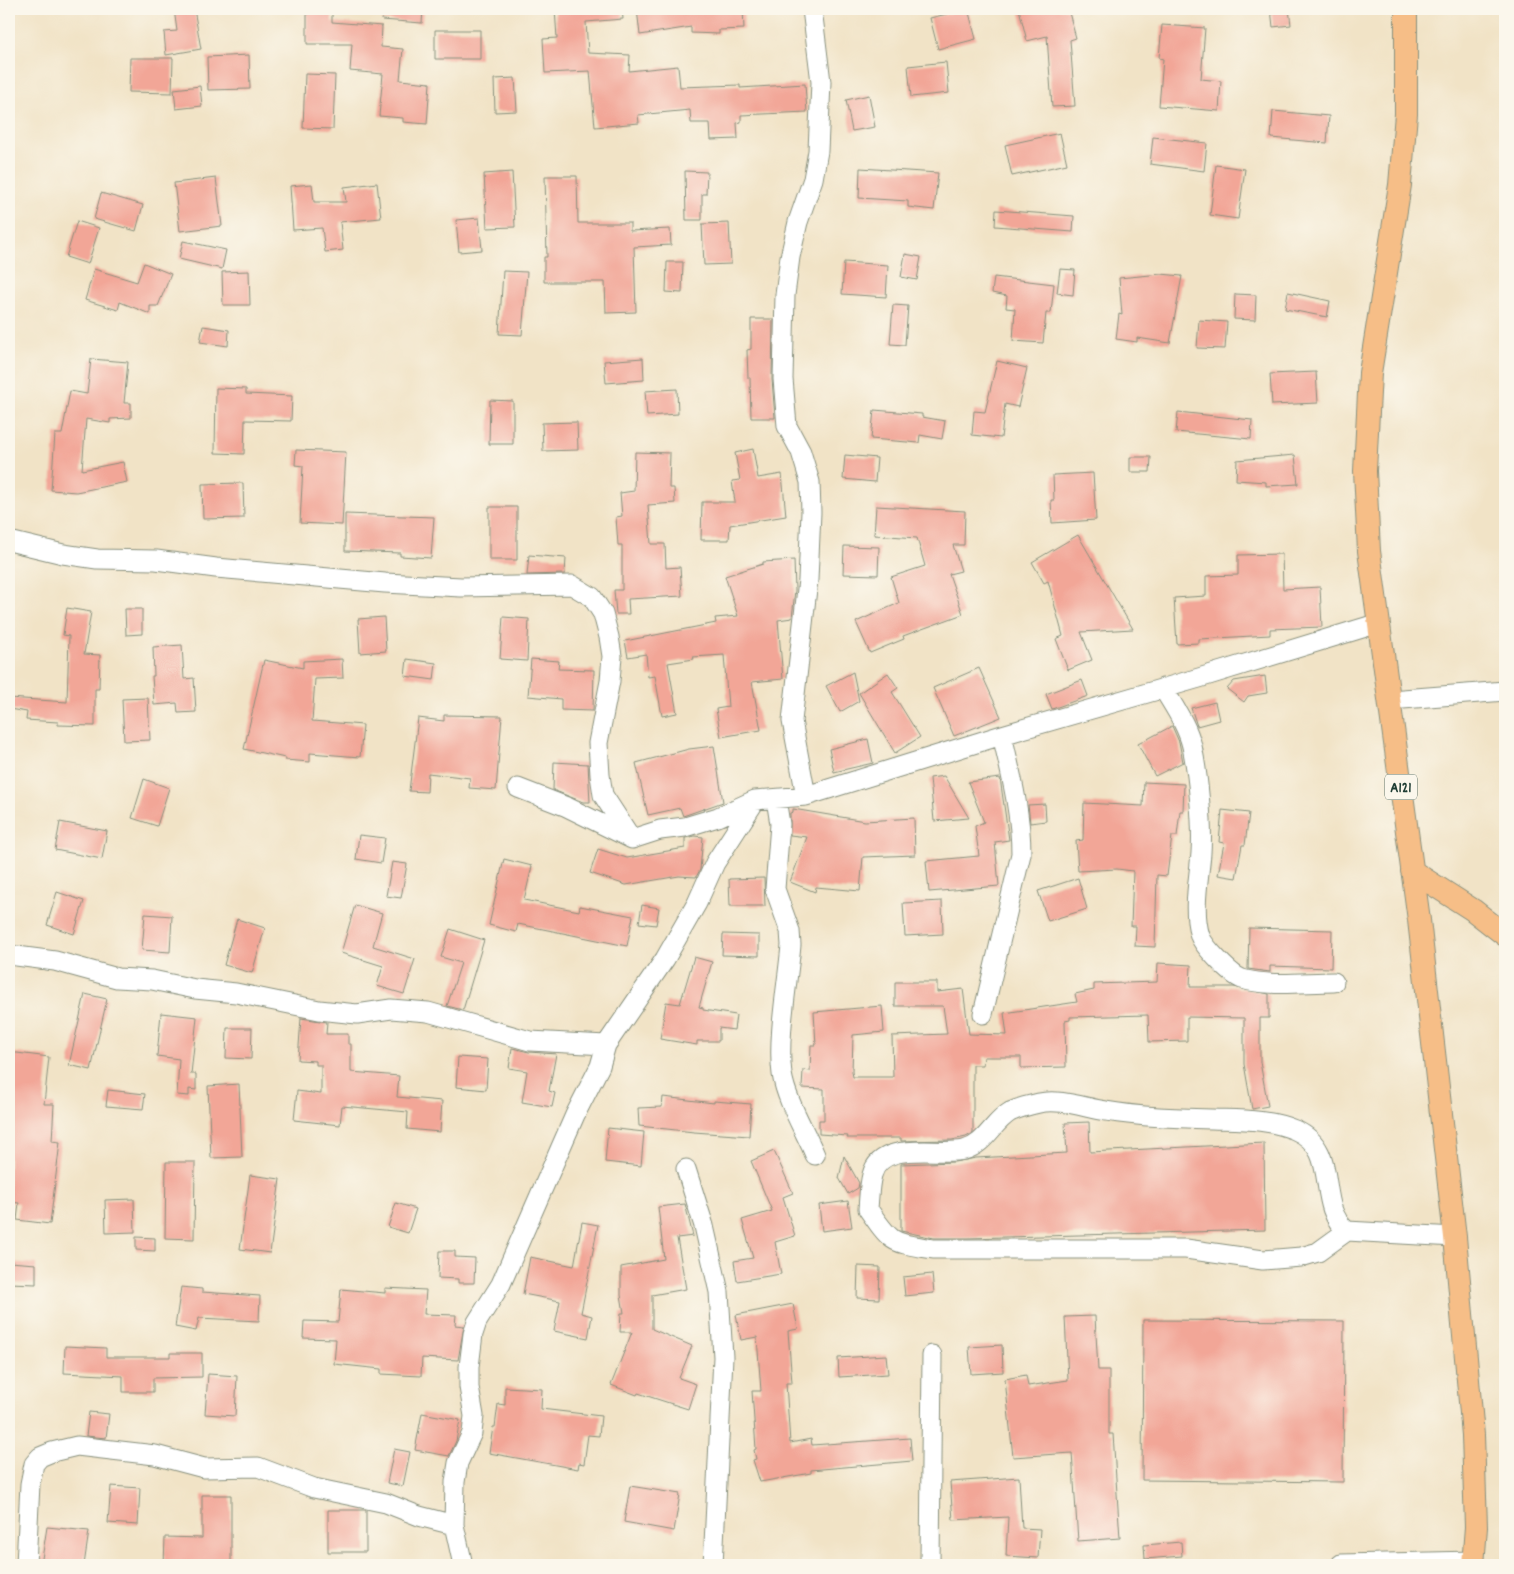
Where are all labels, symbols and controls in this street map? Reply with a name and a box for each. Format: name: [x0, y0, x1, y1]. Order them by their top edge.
road number: A121: [1385, 774, 1417, 800]

